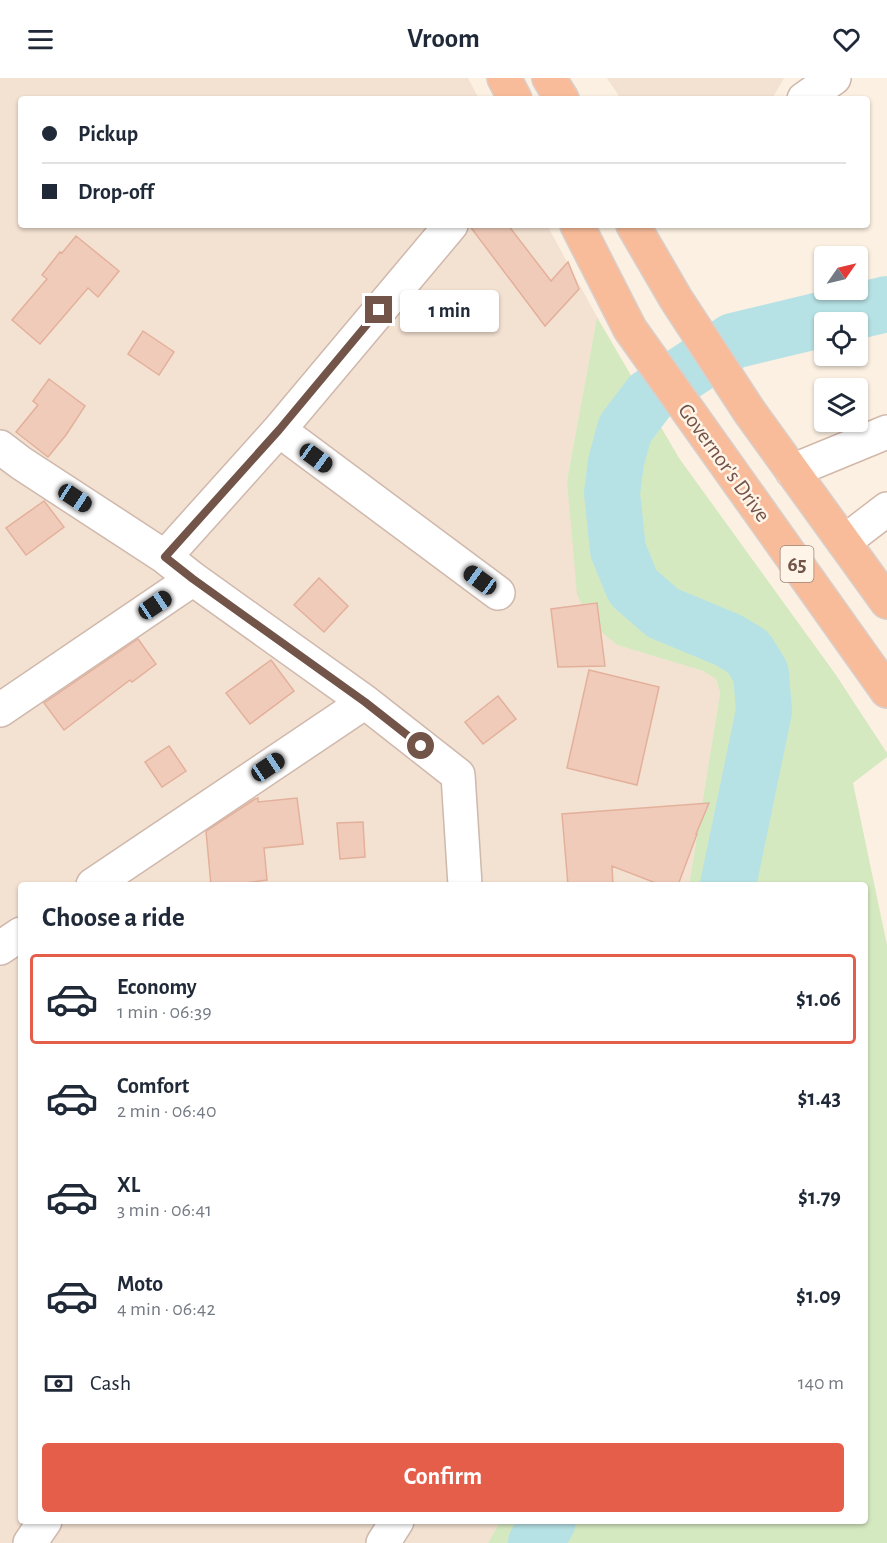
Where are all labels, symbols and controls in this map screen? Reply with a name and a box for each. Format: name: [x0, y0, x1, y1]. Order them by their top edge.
icon: menu: [24, 23, 57, 56]
icon: heart: [830, 23, 863, 56]
text: Vroom: [407, 25, 480, 52]
text: Pickup: [78, 123, 138, 145]
text: Drop-off: [78, 181, 154, 203]
north arrow: [814, 246, 868, 300]
map controls: [814, 246, 868, 432]
callout: 1 min: [400, 289, 499, 331]
route end: [365, 296, 392, 323]
text: 1 min: [428, 301, 471, 321]
button: locate: [814, 312, 868, 366]
button: layers: [814, 378, 868, 432]
street label: Governor's Drive: [674, 399, 774, 526]
car: [296, 440, 336, 476]
car: [55, 481, 95, 515]
road number: 65: [780, 546, 814, 582]
car: [460, 562, 500, 598]
car: [135, 587, 175, 623]
route start: [407, 732, 434, 759]
car: [248, 749, 288, 785]
text: Choose a ride: [42, 904, 185, 931]
icon: car: [45, 972, 99, 1026]
text: Economy: [117, 976, 197, 998]
text: $1.06: [796, 988, 841, 1010]
text: 1 min · 06:39: [117, 1002, 212, 1022]
icon: car: [45, 1071, 99, 1125]
text: Comfort: [117, 1075, 189, 1097]
text: $1.43: [798, 1087, 841, 1109]
text: 2 min · 06:40: [117, 1101, 216, 1121]
icon: car: [45, 1170, 99, 1224]
text: XL: [117, 1174, 140, 1196]
text: $1.79: [798, 1186, 841, 1208]
text: 3 min · 06:41: [117, 1200, 212, 1220]
icon: car: [45, 1269, 99, 1323]
text: Moto: [117, 1273, 163, 1295]
text: $1.09: [796, 1285, 841, 1307]
text: 4 min · 06:42: [117, 1299, 216, 1319]
icon: cash: [42, 1367, 75, 1400]
text: Cash: [90, 1372, 131, 1394]
text: 140 m: [798, 1373, 844, 1393]
button: Confirm: [42, 1443, 844, 1512]

